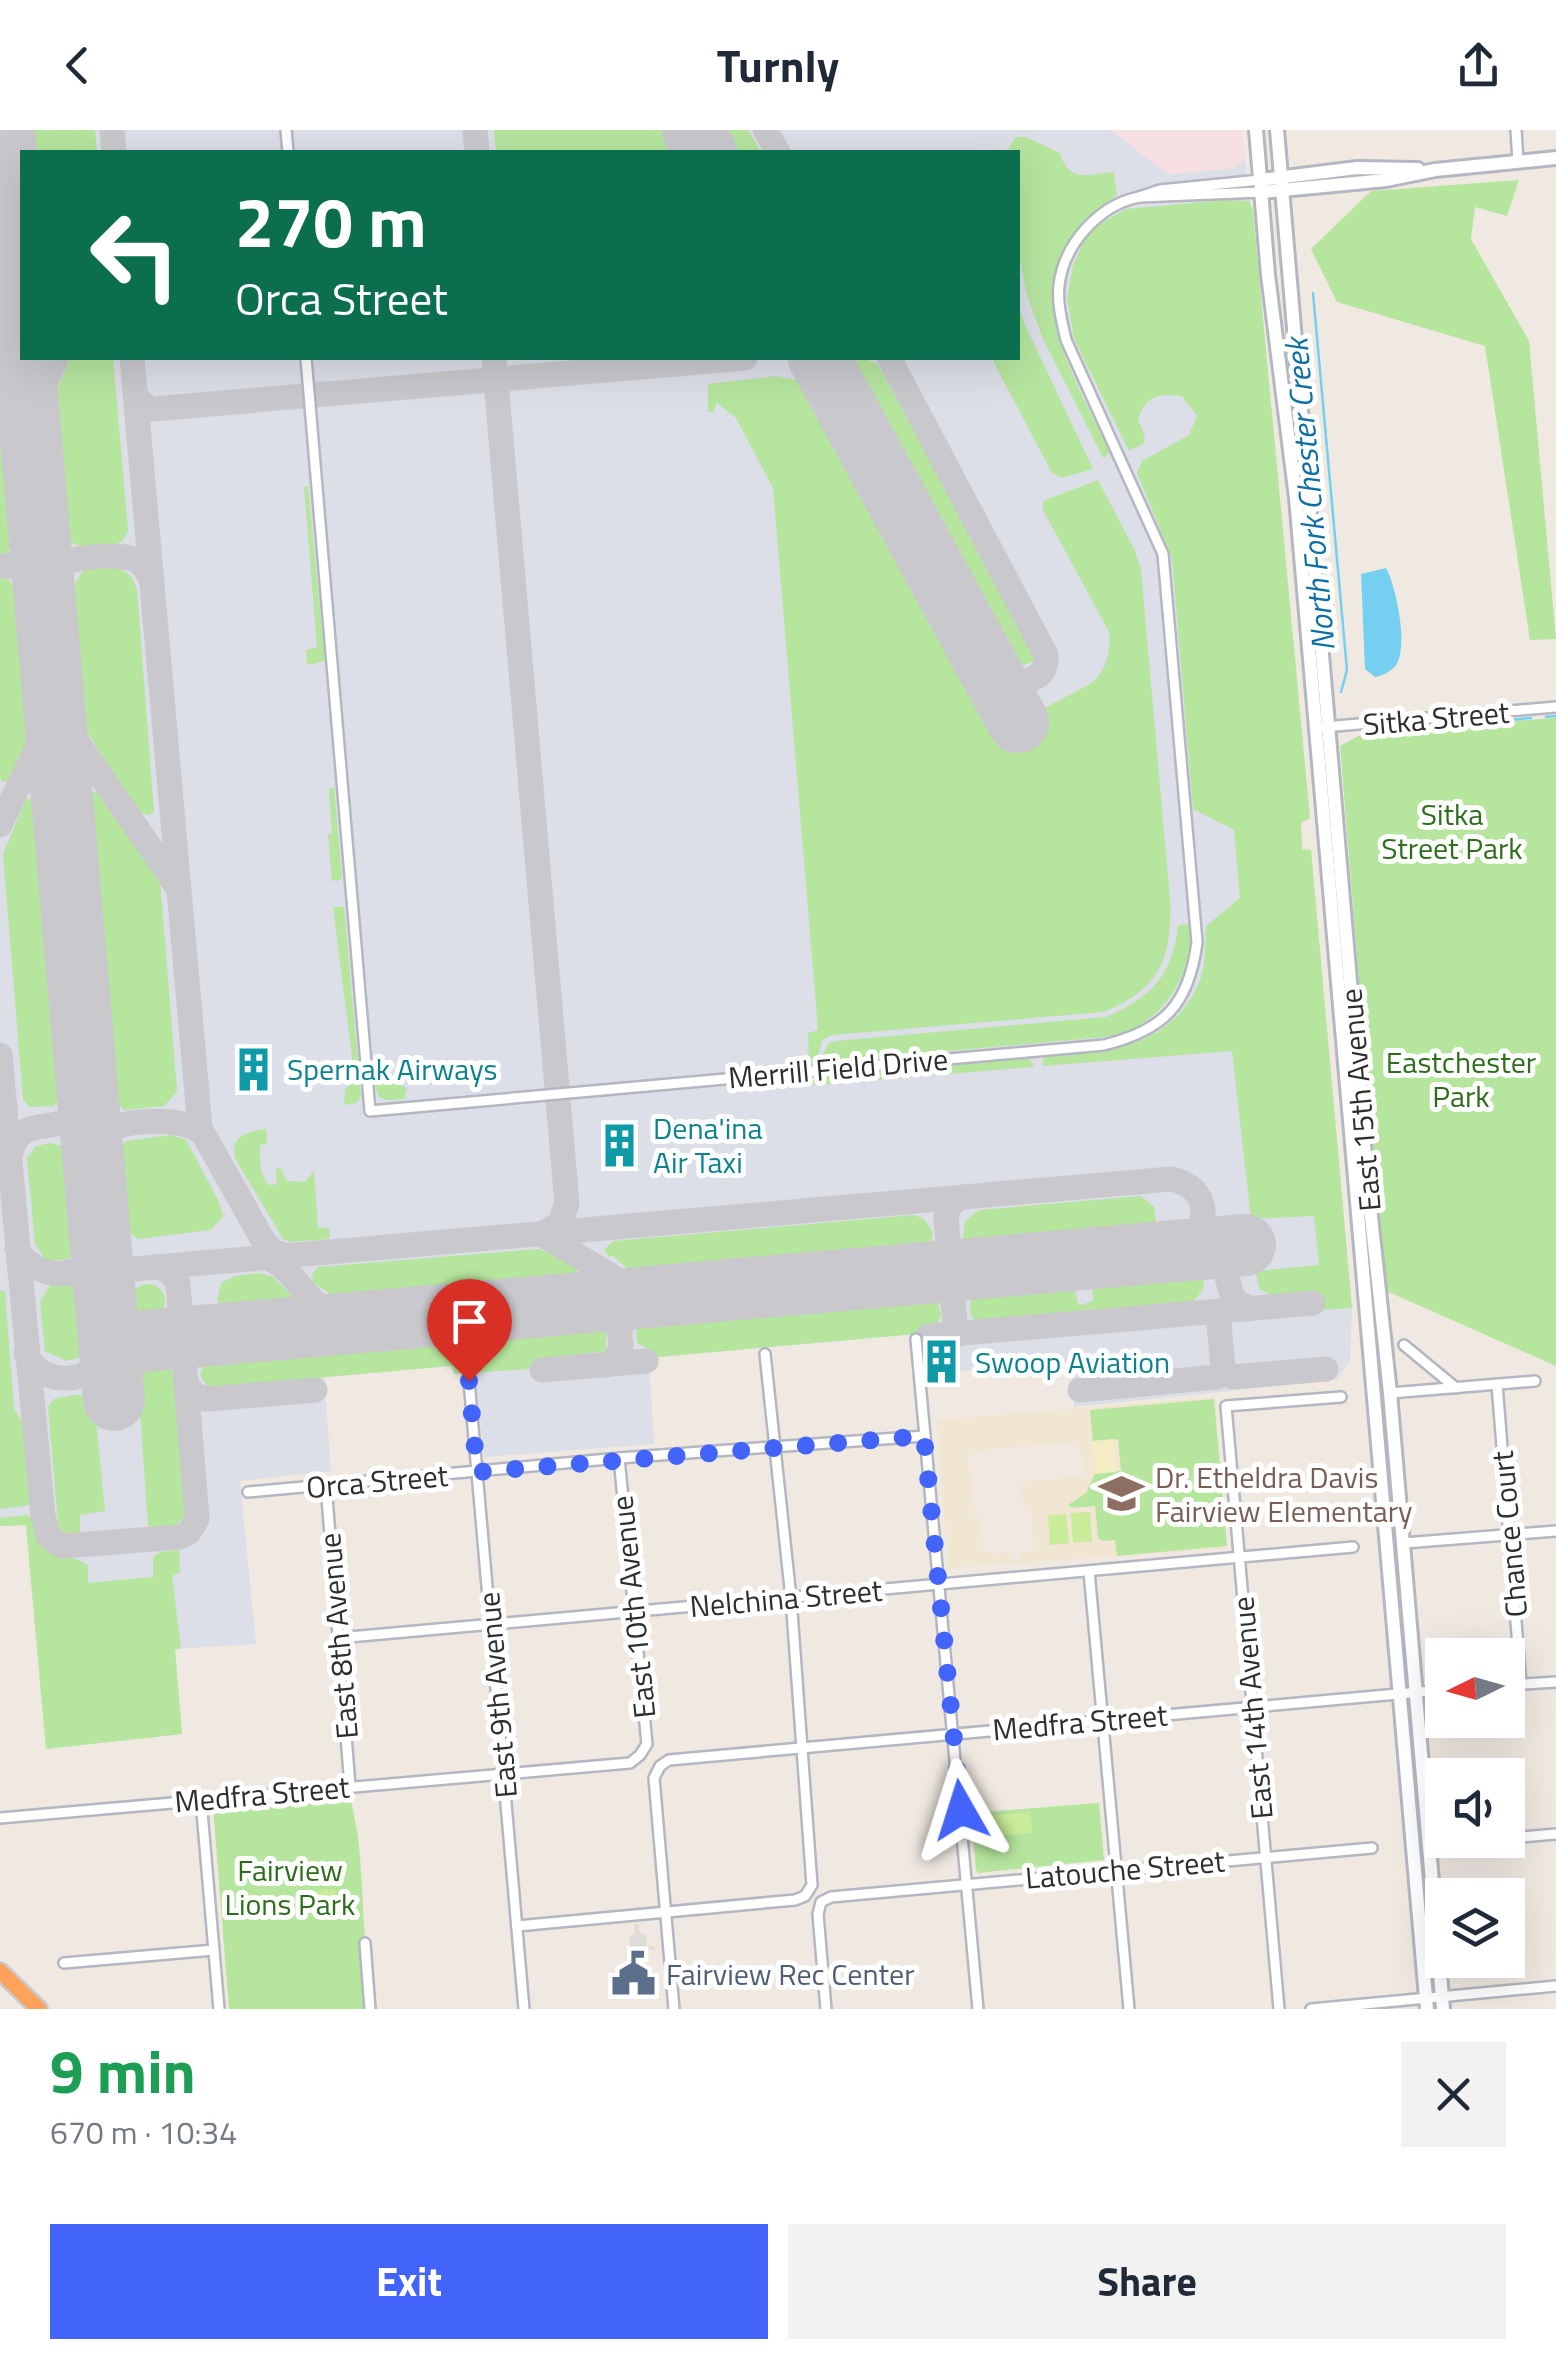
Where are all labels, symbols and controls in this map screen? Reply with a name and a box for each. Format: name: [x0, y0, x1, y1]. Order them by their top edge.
text: Turnly: [717, 31, 839, 99]
icon: back: [50, 38, 105, 93]
icon: share: [1451, 38, 1506, 93]
text: 270 m: [235, 168, 427, 274]
icon: left: [70, 190, 200, 320]
text: Orca Street: [235, 264, 448, 332]
water label: North Fork Chester Creek: [1271, 333, 1347, 653]
street label: Sitka Street: [1361, 689, 1511, 747]
park label: Sitka Street Park: [1381, 791, 1523, 871]
street label: East 15th Avenue: [1327, 987, 1393, 1213]
street label: Merrill Field Drive: [726, 1035, 950, 1101]
park label: Eastchester Park: [1386, 1039, 1536, 1119]
building icon: Spernak Airways: [230, 1045, 278, 1093]
place label: Spernak Airways: [287, 1046, 497, 1092]
place label: Dena'ina Air Taxi: [653, 1105, 762, 1185]
building icon: Dena'ina Air Taxi: [596, 1121, 644, 1169]
pin: [427, 1279, 512, 1382]
icon: arrive: [442, 1294, 497, 1349]
building icon: Swoop Aviation: [918, 1338, 966, 1386]
place label: Swoop Aviation: [975, 1339, 1170, 1385]
street label: Chance Court: [1479, 1448, 1539, 1619]
street label: Orca Street: [304, 1452, 450, 1510]
place label: Dr. Etheldra Davis Fairview Elementary: [1155, 1454, 1413, 1534]
school or university icon: Dr. Etheldra Davis Fairview Elementary: [1098, 1470, 1146, 1518]
street label: East 10th Avenue: [598, 1494, 668, 1720]
street label: East 8th Avenue: [306, 1531, 370, 1741]
street label: Nelchina Street: [688, 1567, 885, 1629]
street label: East 9th Avenue: [465, 1590, 529, 1800]
street label: East 14th Avenue: [1219, 1595, 1285, 1821]
north arrow: [1425, 1638, 1525, 1738]
map controls: [1425, 1638, 1525, 1978]
street label: Medfra Street: [991, 1691, 1170, 1753]
position arrow: [909, 1758, 1013, 1862]
button: sound: [1425, 1758, 1525, 1858]
street label: Medfra Street: [173, 1763, 352, 1825]
street label: Latouche Street: [1023, 1837, 1227, 1901]
park label: Fairview Lions Park: [225, 1847, 355, 1927]
button: layers: [1425, 1878, 1525, 1978]
public building icon: Fairview Rec Center: [609, 1950, 657, 1998]
place label: Fairview Rec Center: [666, 1951, 915, 1997]
text: 9 min: [50, 2025, 196, 2116]
button: close: [1401, 2042, 1506, 2147]
text: 670 m · 10:34: [50, 2108, 237, 2156]
button: Exit: [50, 2224, 768, 2339]
button: Share: [788, 2224, 1506, 2339]

